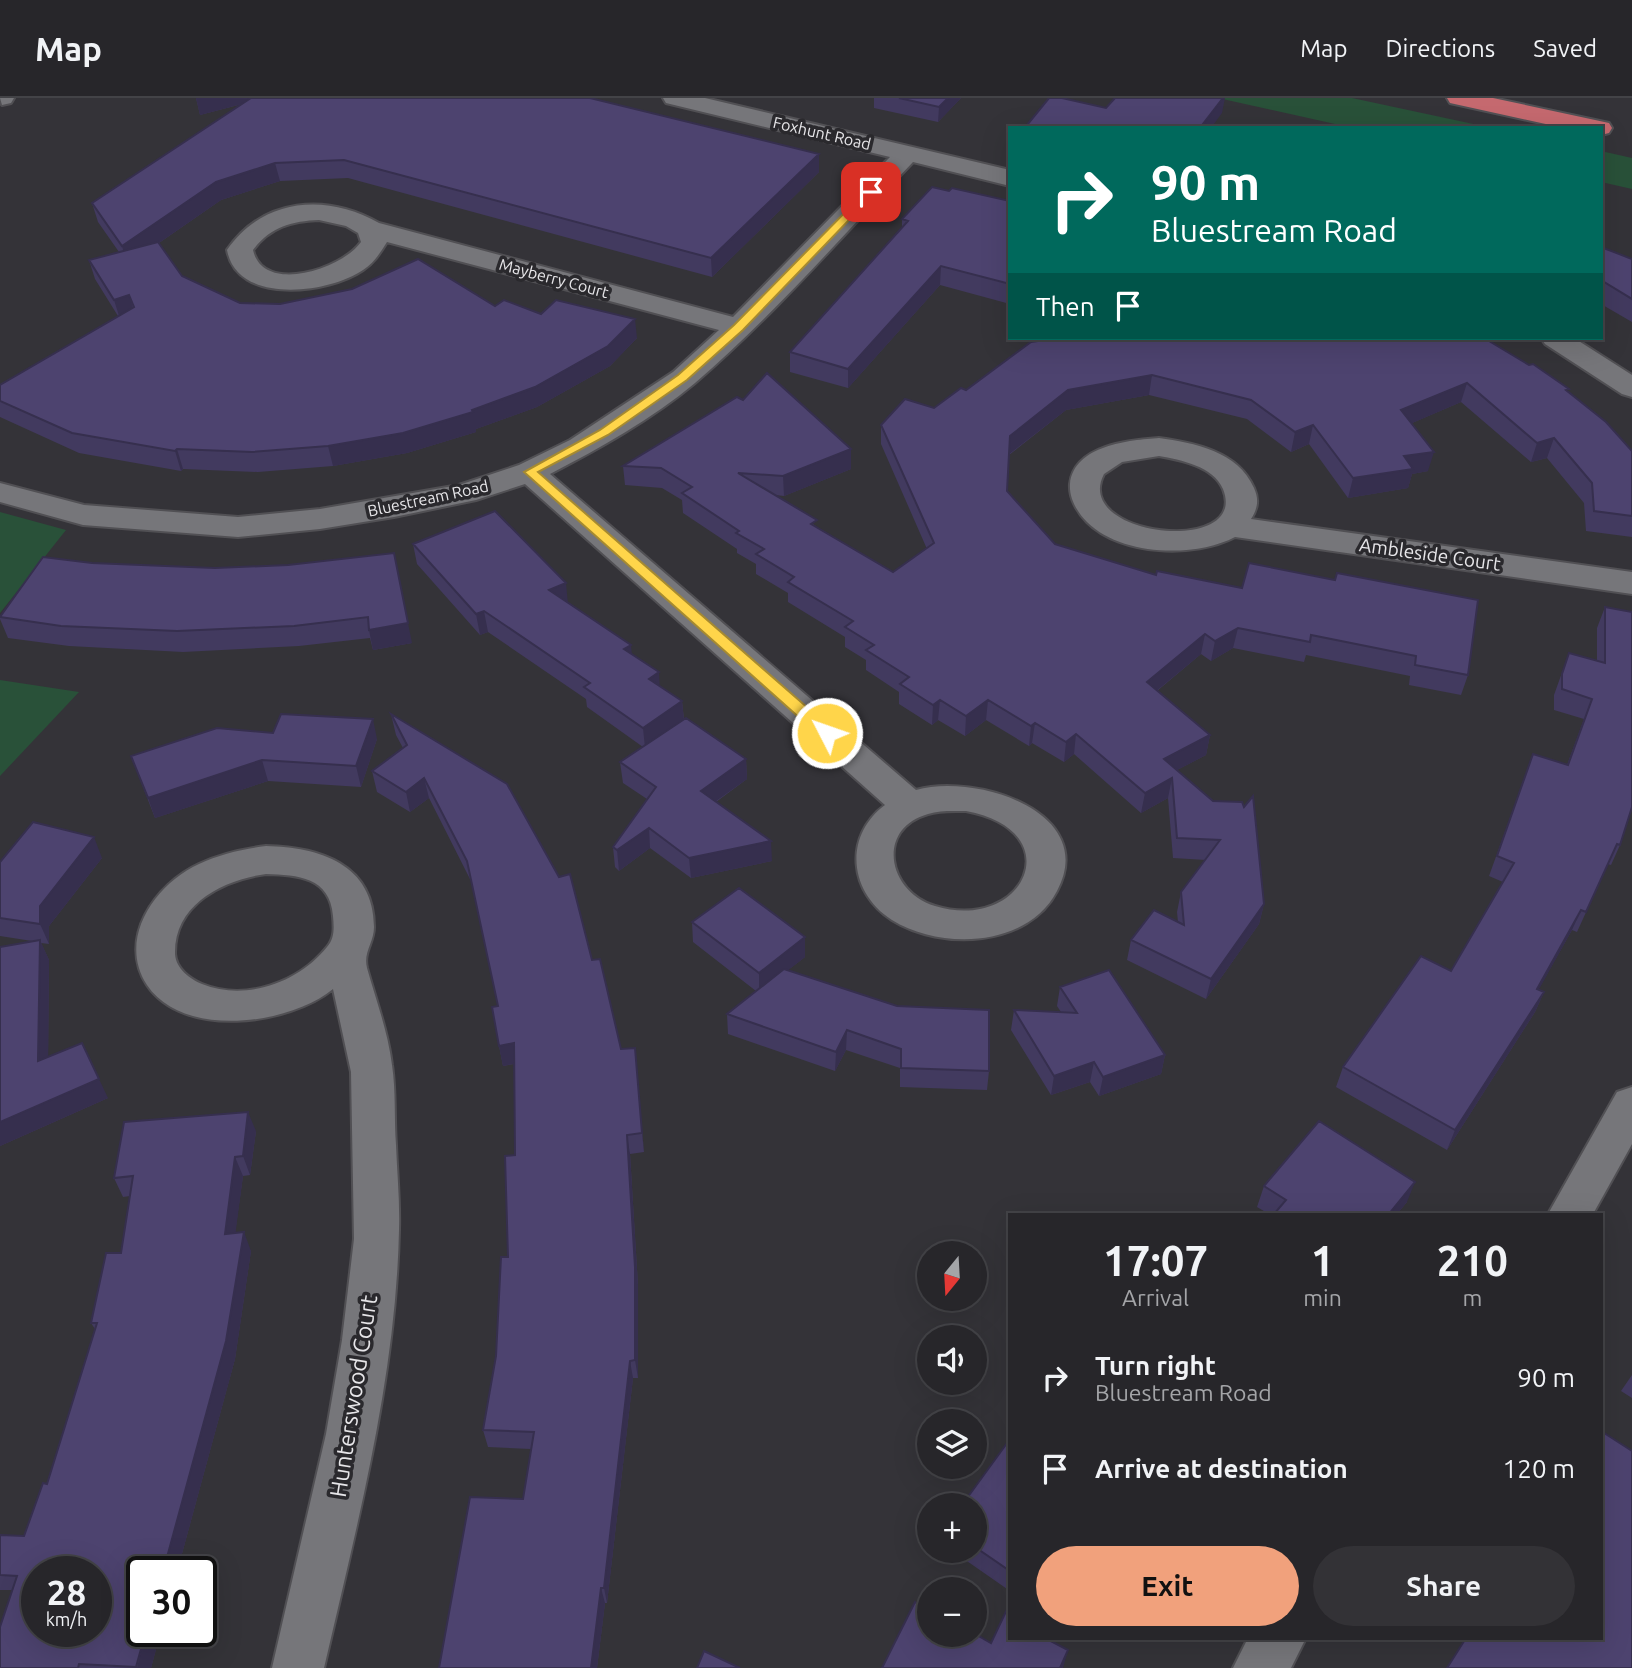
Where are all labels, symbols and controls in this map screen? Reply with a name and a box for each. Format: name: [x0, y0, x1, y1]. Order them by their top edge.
text: Map: [35, 30, 102, 67]
text: Map: [1300, 35, 1347, 62]
text: Directions: [1385, 35, 1495, 62]
text: Saved: [1533, 35, 1597, 62]
street label: Foxhunt Road: [771, 113, 873, 153]
icon: right: [1036, 154, 1127, 245]
text: 90 m: [1151, 154, 1260, 209]
pin: [841, 162, 901, 222]
icon: arrive: [852, 173, 890, 211]
text: Bluestream Road: [1151, 212, 1397, 248]
street label: Mayberry Court: [497, 255, 611, 301]
icon: arrive: [1109, 287, 1147, 325]
text: Then: [1036, 292, 1095, 321]
street label: Bluestream Road: [366, 476, 490, 520]
street label: Ambleside Court: [1358, 533, 1503, 575]
position arrow: [790, 696, 864, 770]
text: 17:07: [1103, 1237, 1208, 1284]
text: 1: [1311, 1237, 1334, 1284]
text: 210: [1437, 1237, 1508, 1284]
north arrow: [917, 1241, 987, 1311]
map controls: [917, 1241, 987, 1647]
text: Arrival: [1122, 1285, 1189, 1310]
text: min: [1303, 1285, 1342, 1310]
text: m: [1462, 1285, 1482, 1310]
street label: Hunterswood Court: [325, 1293, 381, 1499]
button: sound: [917, 1325, 987, 1395]
text: Turn right: [1095, 1351, 1216, 1380]
icon: right: [1036, 1359, 1074, 1397]
text: 90 m: [1517, 1363, 1575, 1392]
text: Bluestream Road: [1095, 1380, 1272, 1405]
button: layers: [917, 1409, 987, 1479]
icon: arrive: [1036, 1450, 1074, 1488]
text: Arrive at destination: [1095, 1454, 1348, 1483]
text: 120 m: [1503, 1454, 1575, 1483]
button: +: [917, 1493, 987, 1563]
button: Exit: [1036, 1546, 1299, 1626]
button: Share: [1313, 1546, 1575, 1626]
speed limit sign: 30: [126, 1556, 217, 1647]
text: 28: [47, 1572, 86, 1612]
button: −: [917, 1577, 987, 1647]
text: km/h: [46, 1609, 87, 1629]

